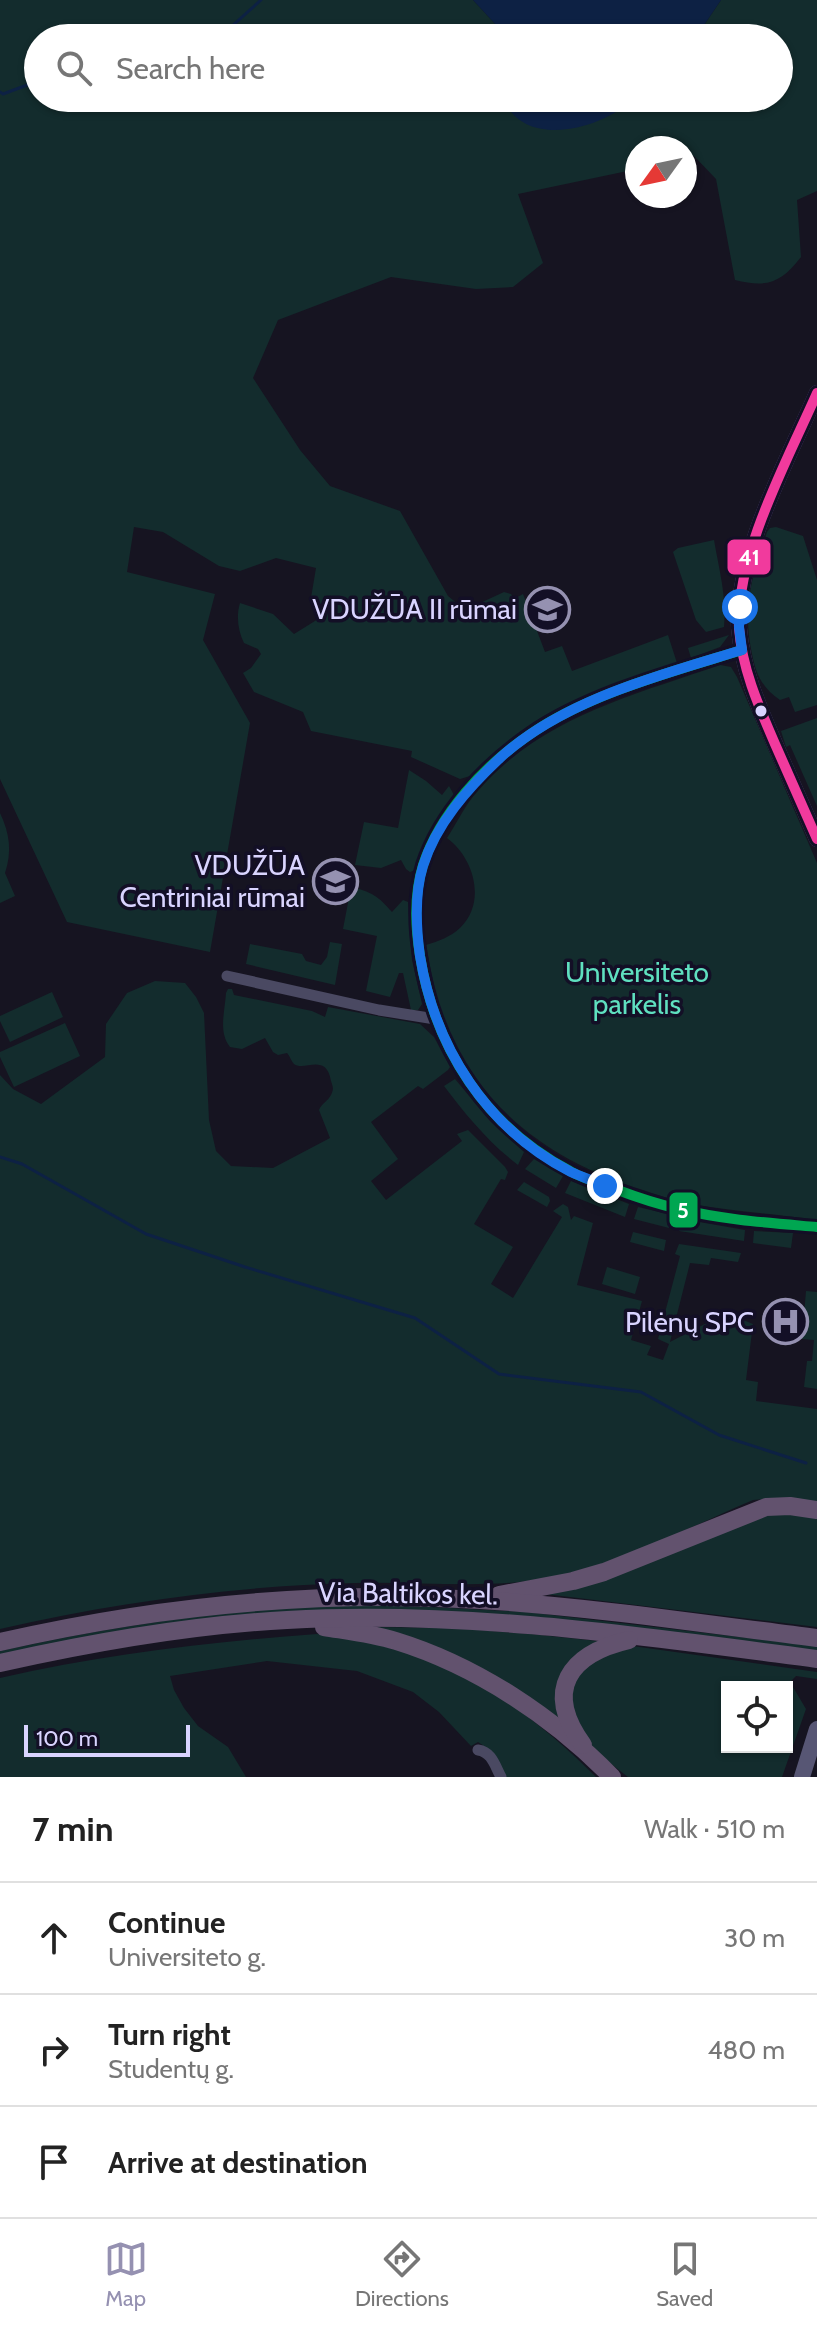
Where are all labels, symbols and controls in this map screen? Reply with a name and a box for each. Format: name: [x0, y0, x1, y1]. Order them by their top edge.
search box: [24, 24, 793, 112]
icon: search: [52, 46, 96, 90]
text: Search here: [116, 50, 265, 87]
north arrow: [625, 136, 697, 208]
line badge: 41: [726, 538, 772, 576]
text: 41: [738, 544, 760, 571]
school or university icon: VDUŽŪA II rūmai: [524, 585, 572, 633]
route start: [722, 589, 758, 625]
place label: VDUŽŪA II rūmai: [312, 592, 517, 626]
unlabelled marker: [753, 703, 769, 719]
place label: VDUŽŪA Centriniai rūmai: [119, 848, 306, 914]
school or university icon: VDUŽŪA Centriniai rūmai: [312, 857, 360, 905]
park label: Universiteto parkelis: [565, 955, 709, 1021]
route end: [587, 1168, 623, 1204]
line badge: 5: [668, 1191, 699, 1229]
text: 5: [677, 1197, 689, 1224]
hospital icon: Pilėnų SPC: [761, 1298, 809, 1346]
place label: Pilėnų SPC: [625, 1305, 754, 1339]
street label: Via Baltikos kel.: [318, 1574, 498, 1612]
map controls: [721, 1681, 793, 1753]
button: locate: [721, 1681, 793, 1753]
scale bar: [24, 1721, 190, 1757]
text: 100 m: [36, 1725, 98, 1752]
text: 7 min: [32, 1808, 113, 1850]
text: Walk · 510 m: [644, 1813, 785, 1845]
text: Continue: [108, 1904, 225, 1941]
icon: ahead: [32, 1916, 76, 1960]
text: 30 m: [724, 1922, 785, 1954]
text: Universiteto g.: [108, 1941, 266, 1973]
text: Turn right: [108, 2016, 231, 2053]
icon: right: [32, 2028, 76, 2072]
text: 480 m: [707, 2034, 785, 2066]
text: Studentų g.: [108, 2053, 234, 2085]
icon: arrive: [32, 2140, 76, 2184]
text: Arrive at destination: [108, 2144, 368, 2181]
tab: Map: [104, 2237, 148, 2312]
tab: Directions: [355, 2237, 449, 2312]
tab: Saved: [656, 2237, 713, 2312]

